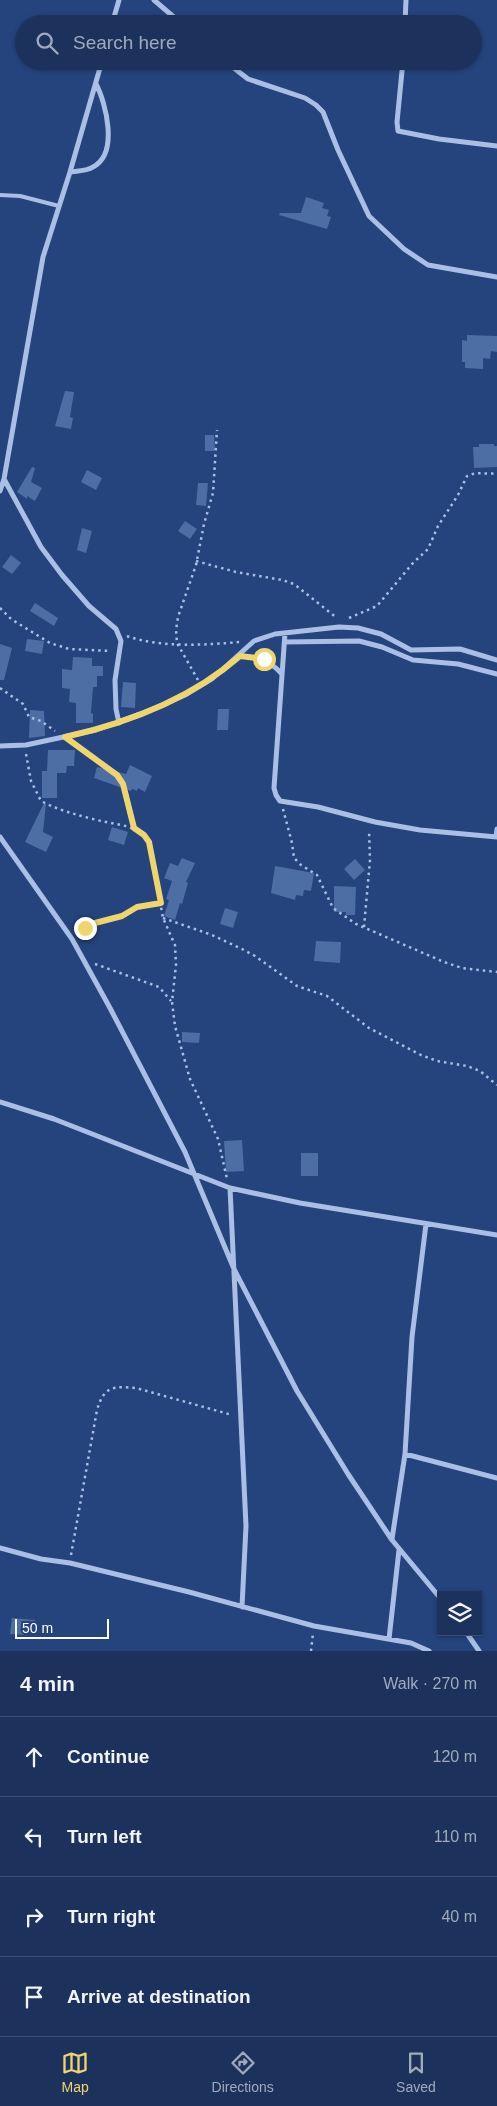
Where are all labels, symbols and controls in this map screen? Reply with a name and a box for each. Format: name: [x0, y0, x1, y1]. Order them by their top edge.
search box: [15, 15, 482, 70]
icon: search: [33, 29, 61, 57]
text: Search here: [73, 32, 177, 53]
route start: [253, 648, 276, 671]
route end: [74, 917, 97, 940]
map controls: [437, 1591, 482, 1636]
button: layers: [437, 1591, 482, 1636]
scale bar: [15, 1616, 109, 1639]
text: 50 m: [22, 1620, 53, 1636]
text: 4 min: [20, 1672, 75, 1695]
text: Walk · 270 m: [383, 1675, 477, 1692]
icon: ahead: [20, 1743, 48, 1771]
text: Continue: [67, 1746, 149, 1767]
text: 120 m: [433, 1748, 477, 1765]
icon: left: [20, 1823, 48, 1851]
text: Turn left: [67, 1826, 142, 1847]
text: 110 m: [434, 1828, 477, 1845]
icon: right: [20, 1903, 48, 1931]
text: Turn right: [67, 1906, 155, 1927]
text: 40 m: [441, 1908, 477, 1925]
icon: arrive: [20, 1983, 48, 2011]
text: Arrive at destination: [67, 1986, 251, 2007]
tab: Map: [61, 2049, 89, 2095]
tab: Directions: [212, 2049, 274, 2095]
tab: Saved: [396, 2049, 436, 2095]

